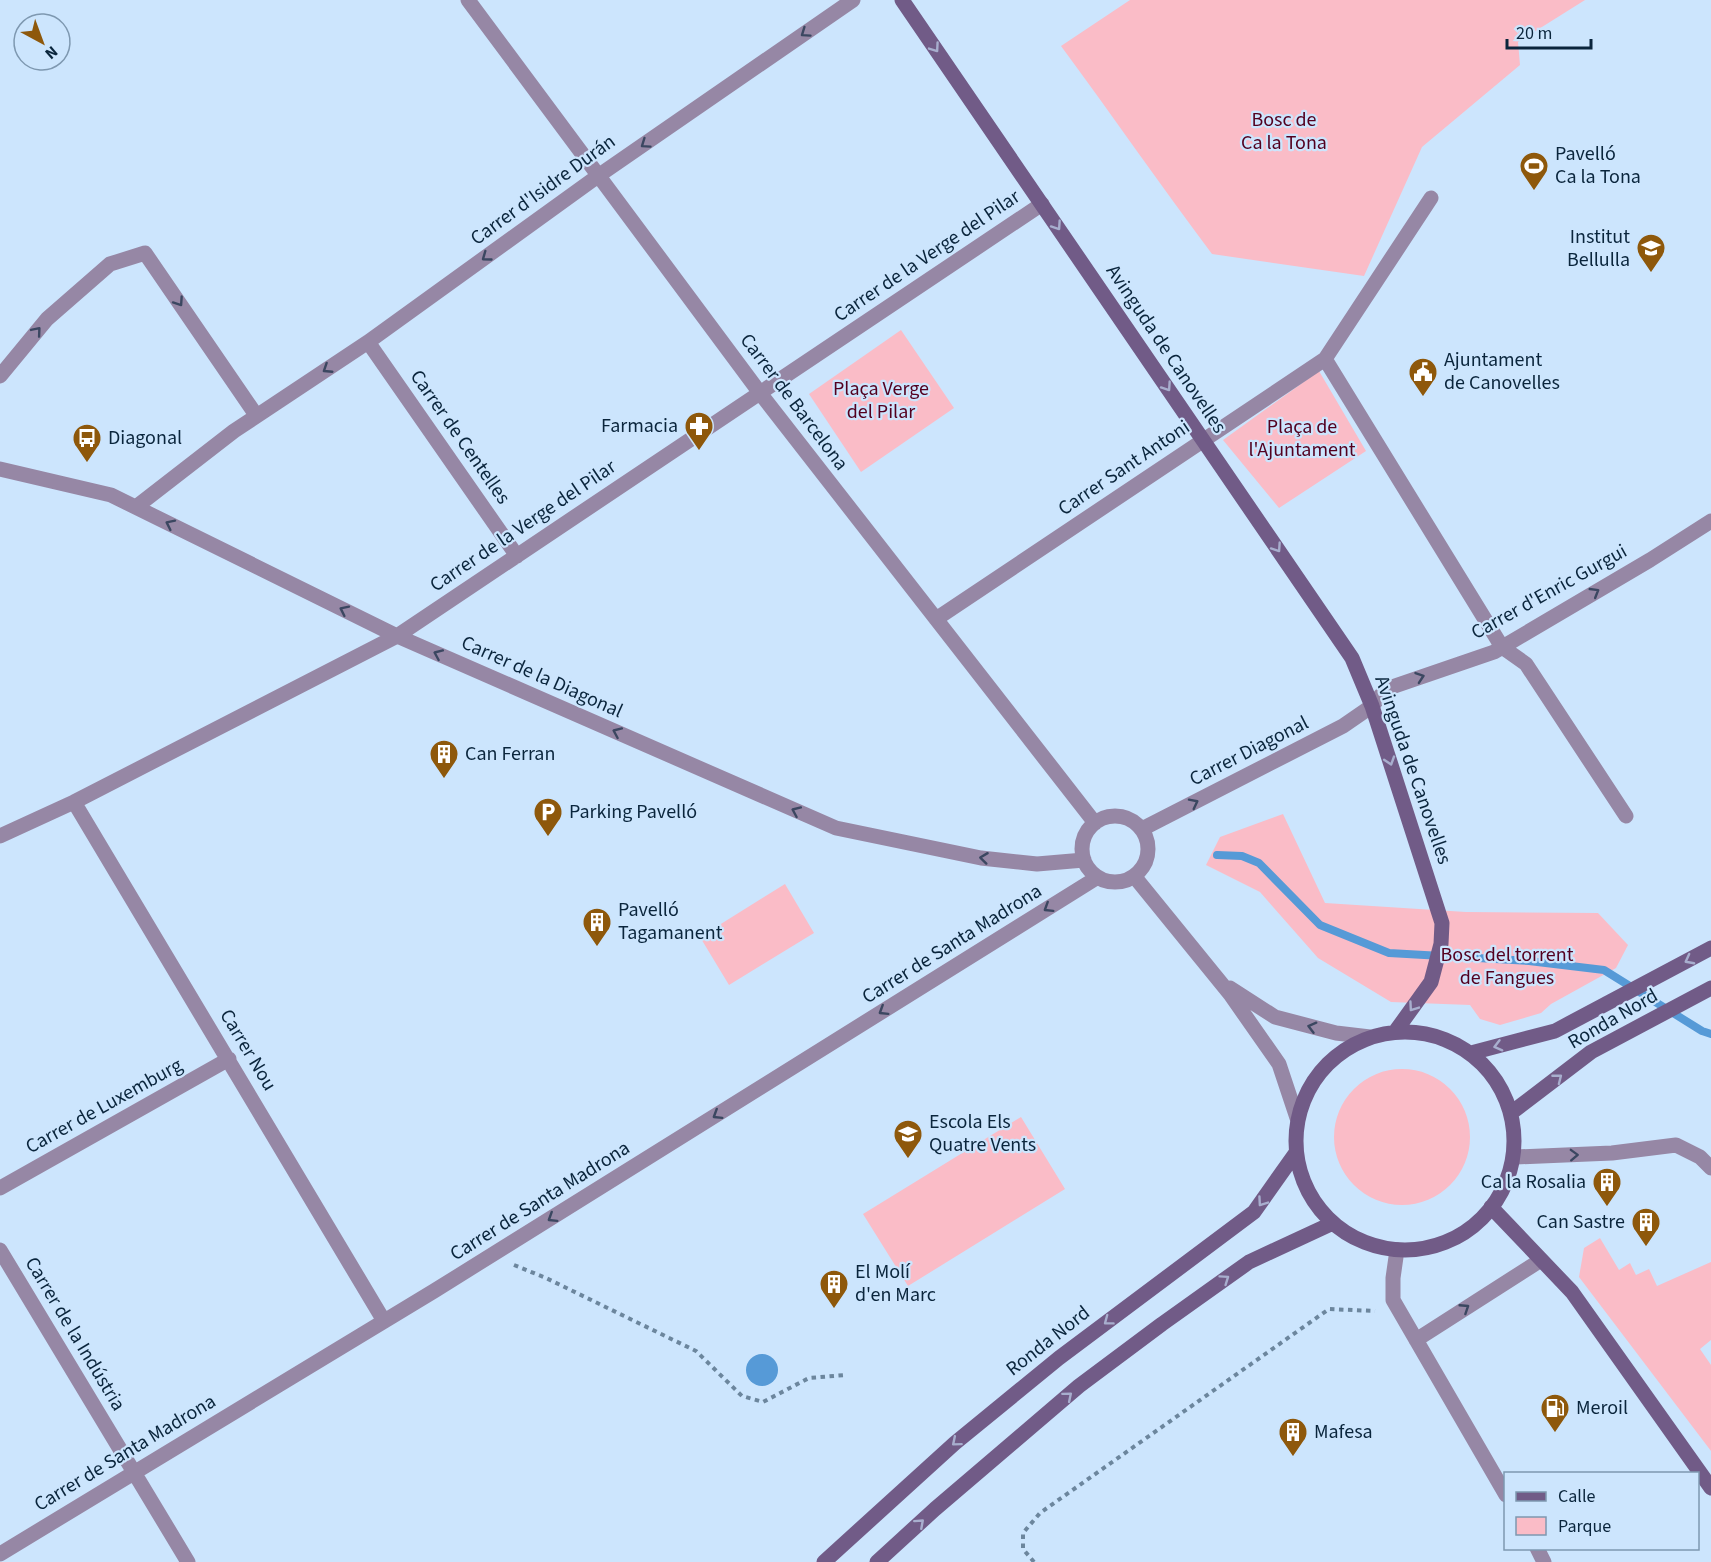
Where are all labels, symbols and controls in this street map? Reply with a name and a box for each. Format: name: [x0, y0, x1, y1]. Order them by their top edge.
north arrow: [12, 12, 72, 72]
scale bar: [1507, 12, 1591, 50]
text: 20 m: [1516, 21, 1552, 46]
one-way arrow: [801, 26, 812, 37]
text: N: [40, 41, 62, 64]
one-way arrow: [928, 42, 939, 53]
park label: Bosc de Ca la Tona: [1241, 106, 1327, 157]
street label: Carrer d'Isidre Durán: [465, 128, 621, 252]
one-way arrow: [640, 137, 651, 148]
place label: Pavelló Ca la Tona: [1555, 140, 1641, 191]
sports icon: Pavelló Ca la Tona: [1518, 150, 1550, 192]
street label: Carrer de la Verge del Pilar: [828, 183, 1026, 329]
one-way arrow: [1050, 220, 1061, 231]
place label: Institut Bellulla: [1567, 223, 1630, 274]
school or university icon: Institut Bellulla: [1635, 232, 1667, 274]
one-way arrow: [481, 250, 492, 261]
street label: Avinguda de Canovelles: [1099, 259, 1233, 439]
one-way arrow: [172, 295, 183, 306]
one-way arrow: [30, 327, 41, 338]
street label: Carrer de Barcelona: [733, 328, 855, 476]
place label: Ajuntament de Canovelles: [1444, 346, 1560, 397]
public building icon: Ajuntament de Canovelles: [1407, 356, 1439, 398]
one-way arrow: [322, 362, 333, 373]
street label: Carrer de Centelles: [403, 364, 517, 510]
park label: Plaça Verge del Pilar: [833, 375, 929, 426]
one-way arrow: [1160, 381, 1171, 392]
pharmacy icon: Farmacia: [683, 410, 715, 452]
place label: Farmacia: [601, 412, 678, 440]
street label: Carrer Sant Antoni: [1053, 413, 1195, 523]
park label: Plaça de l'Ajuntament: [1248, 413, 1356, 464]
bus stop icon: Diagonal: [71, 422, 103, 464]
place label: Diagonal: [108, 424, 182, 452]
street label: Carrer de la Verge del Pilar: [424, 453, 622, 599]
one-way arrow: [165, 519, 176, 531]
street label: Carrer d'Enric Gurgui: [1466, 537, 1632, 647]
one-way arrow: [1270, 542, 1281, 553]
one-way arrow: [1589, 588, 1599, 599]
one-way arrow: [340, 606, 351, 617]
street label: Carrer de la Diagonal: [457, 629, 627, 725]
one-way arrow: [434, 649, 445, 661]
one-way arrow: [1414, 671, 1425, 684]
street label: Avinguda de Canovelles: [1368, 672, 1458, 868]
street label: Carrer Diagonal: [1185, 709, 1313, 793]
one-way arrow: [612, 728, 623, 740]
building icon: Can Ferran: [428, 738, 460, 780]
place label: Can Ferran: [465, 740, 555, 768]
one-way arrow: [1383, 755, 1395, 766]
parking icon: Parking Pavelló: [532, 796, 564, 838]
place label: Parking Pavelló: [569, 798, 697, 826]
one-way arrow: [1187, 798, 1198, 810]
one-way arrow: [791, 806, 802, 818]
one-way arrow: [979, 852, 989, 865]
street label: Carrer de Santa Madrona: [857, 877, 1047, 1011]
place label: Pavelló Tagamanent: [618, 896, 723, 947]
one-way arrow: [1044, 901, 1054, 913]
building icon: Pavelló Tagamanent: [581, 906, 613, 948]
park label: Bosc del torrent de Fangues: [1441, 941, 1574, 992]
one-way arrow: [1685, 953, 1695, 964]
street label: Ronda Nord: [1563, 982, 1663, 1056]
one-way arrow: [1409, 1000, 1420, 1011]
street label: Carrer Nou: [213, 1004, 283, 1096]
one-way arrow: [879, 1004, 889, 1016]
one-way arrow: [1308, 1022, 1318, 1034]
one-way arrow: [1493, 1039, 1504, 1051]
street label: Carrer de Luxemburg: [21, 1051, 187, 1161]
one-way arrow: [1551, 1074, 1562, 1085]
one-way arrow: [713, 1107, 724, 1118]
place label: Escola Els Quatre Vents: [929, 1108, 1036, 1159]
school or university icon: Escola Els Quatre Vents: [892, 1118, 924, 1160]
street label: Carrer de Santa Madrona: [445, 1134, 635, 1268]
one-way arrow: [1570, 1148, 1579, 1161]
building icon: Ca la Rosalia: [1591, 1166, 1623, 1208]
place label: Ca la Rosalia: [1481, 1168, 1586, 1196]
one-way arrow: [1258, 1195, 1269, 1206]
building icon: Can Sastre: [1630, 1206, 1662, 1248]
place label: Can Sastre: [1536, 1208, 1625, 1236]
one-way arrow: [548, 1210, 558, 1222]
street label: Carrer de la Indústria: [18, 1252, 132, 1416]
place label: El Molí d'en Marc: [855, 1258, 936, 1309]
building icon: El Molí d'en Marc: [818, 1268, 850, 1310]
one-way arrow: [1218, 1275, 1229, 1286]
street label: Ronda Nord: [1000, 1299, 1096, 1383]
one-way arrow: [1459, 1305, 1470, 1316]
one-way arrow: [1104, 1314, 1115, 1325]
street label: Carrer de Santa Madrona: [29, 1388, 221, 1518]
one-way arrow: [1061, 1392, 1072, 1403]
fuel station icon: Meroil: [1539, 1392, 1571, 1434]
place label: Meroil: [1576, 1394, 1628, 1422]
building icon: Mafesa: [1277, 1416, 1309, 1458]
place label: Mafesa: [1314, 1418, 1373, 1446]
one-way arrow: [952, 1435, 963, 1446]
legend: [1504, 1472, 1699, 1550]
text: Calle: [1558, 1484, 1596, 1509]
text: Parque: [1558, 1514, 1611, 1539]
one-way arrow: [914, 1519, 924, 1530]

